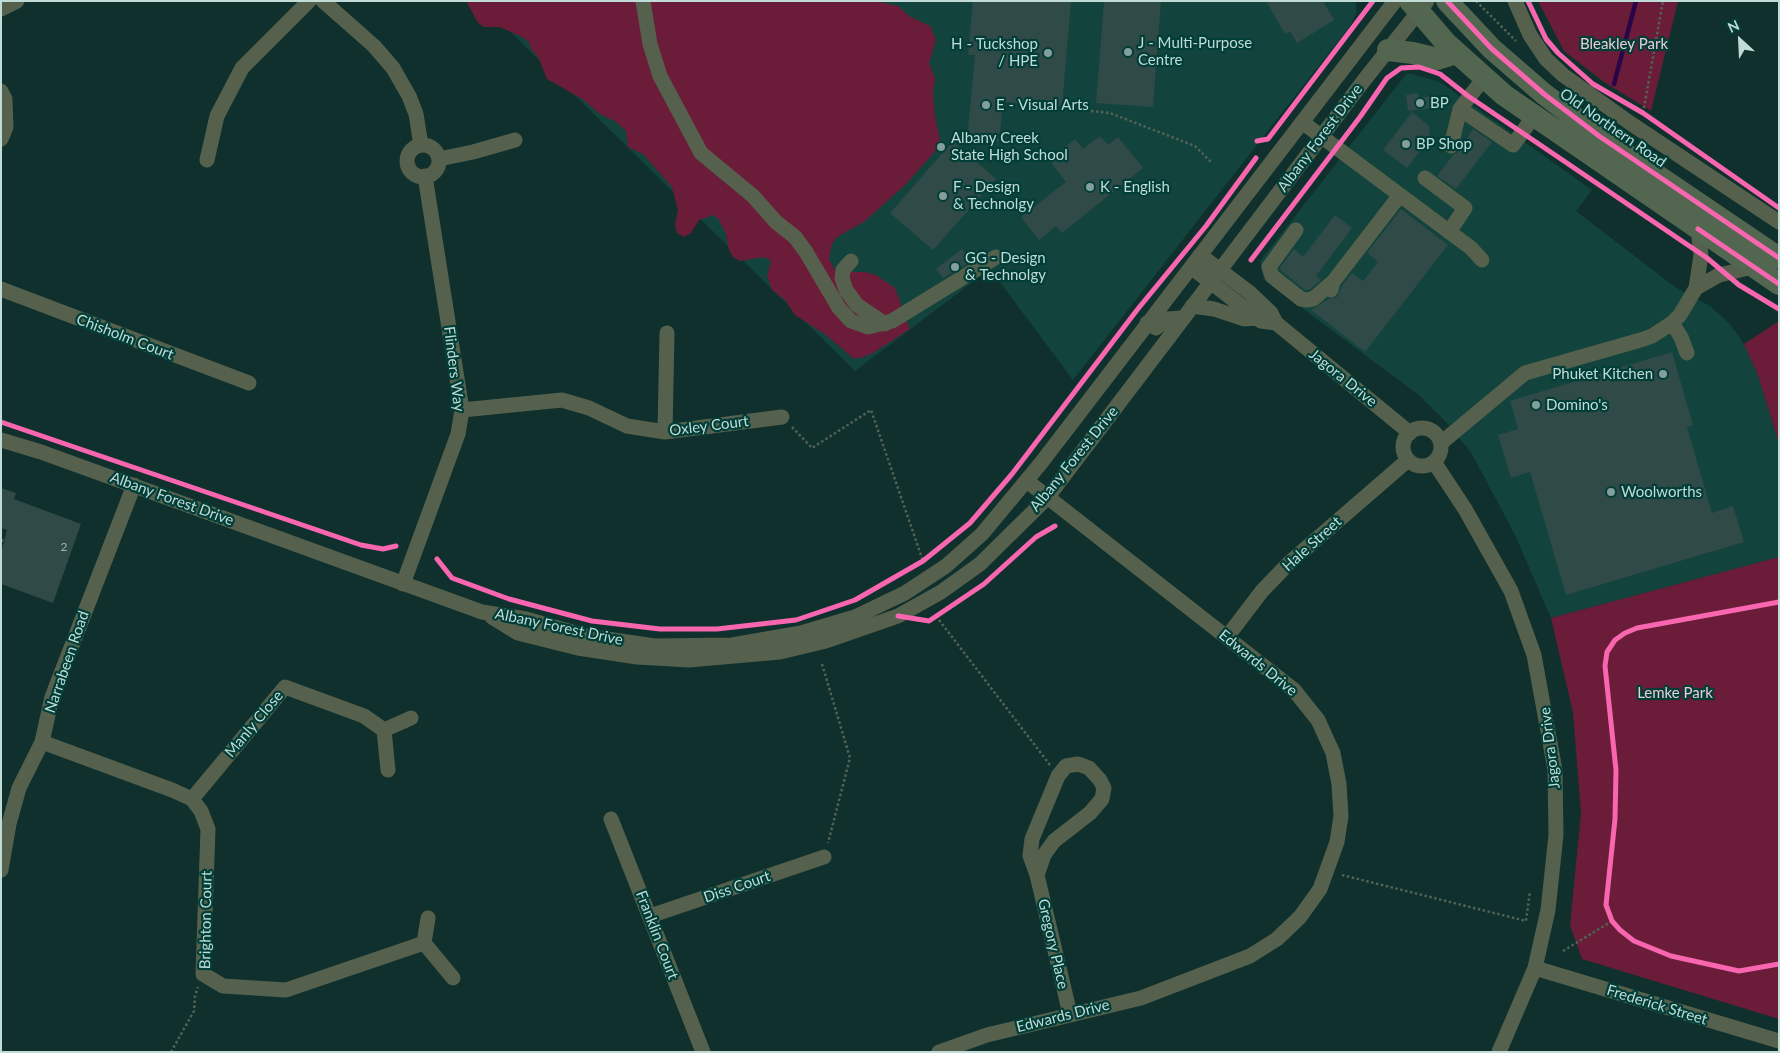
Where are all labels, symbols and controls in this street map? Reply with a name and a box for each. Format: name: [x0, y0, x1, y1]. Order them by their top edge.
north arrow: [1715, 15, 1765, 65]
text: N: [1725, 16, 1742, 36]
place label: J - Multi-Purpose Centre: [1138, 34, 1252, 69]
place label: H - Tuckshop / HPE: [951, 35, 1038, 70]
park label: Bleakley Park: [1580, 35, 1668, 53]
marker: J - Multi-Purpose Centre: [1122, 46, 1134, 58]
marker: H - Tuckshop / HPE: [1042, 47, 1054, 59]
street label: Albany Forest Drive: [1274, 81, 1366, 195]
street label: Old Northern Road: [1556, 85, 1670, 171]
place label: BP: [1430, 94, 1449, 112]
place label: E - Visual Arts: [996, 96, 1089, 114]
marker: BP: [1414, 97, 1426, 109]
marker: E - Visual Arts: [980, 99, 992, 111]
place label: Albany Creek State High School: [951, 129, 1068, 164]
place label: BP Shop: [1416, 135, 1472, 153]
marker: BP Shop: [1400, 138, 1412, 150]
marker: Albany Creek State High School: [935, 141, 947, 153]
place label: F - Design & Technolgy: [953, 178, 1034, 213]
place label: K - English: [1100, 178, 1170, 196]
marker: K - English: [1084, 181, 1096, 193]
marker: F - Design & Technolgy: [937, 190, 949, 202]
place label: GG - Design & Technolgy: [965, 249, 1046, 284]
marker: GG - Design & Technolgy: [949, 261, 961, 273]
street label: Chisholm Court: [74, 310, 176, 364]
street label: Flinders Way: [440, 325, 468, 413]
street label: Jagora Drive: [1305, 345, 1381, 411]
place label: Phuket Kitchen: [1552, 365, 1653, 383]
marker: Phuket Kitchen: [1657, 368, 1669, 380]
place label: Domino's: [1546, 396, 1608, 414]
marker: Domino's: [1530, 399, 1542, 411]
street label: Albany Forest Drive: [1026, 403, 1122, 515]
street label: Oxley Court: [668, 412, 750, 440]
street label: Albany Forest Drive: [108, 468, 236, 530]
place label: Woolworths: [1621, 483, 1702, 501]
marker: Woolworths: [1605, 486, 1617, 498]
street label: Hale Street: [1279, 513, 1345, 575]
house number: 2: [61, 540, 67, 554]
street label: Albany Forest Drive: [493, 605, 625, 649]
street label: Narrabeen Road: [41, 609, 93, 715]
street label: Edwards Drive: [1215, 626, 1301, 700]
park label: Lemke Park: [1637, 684, 1713, 702]
street label: Manly Close: [221, 687, 287, 761]
street label: Jagora Drive: [1536, 706, 1564, 790]
street label: Diss Court: [701, 867, 773, 907]
street label: Brighton Court: [196, 871, 216, 969]
street label: Franklin Court: [632, 888, 682, 982]
street label: Gregory Place: [1034, 897, 1072, 991]
street label: Frederick Street: [1604, 981, 1710, 1029]
street label: Edwards Drive: [1014, 996, 1112, 1036]

